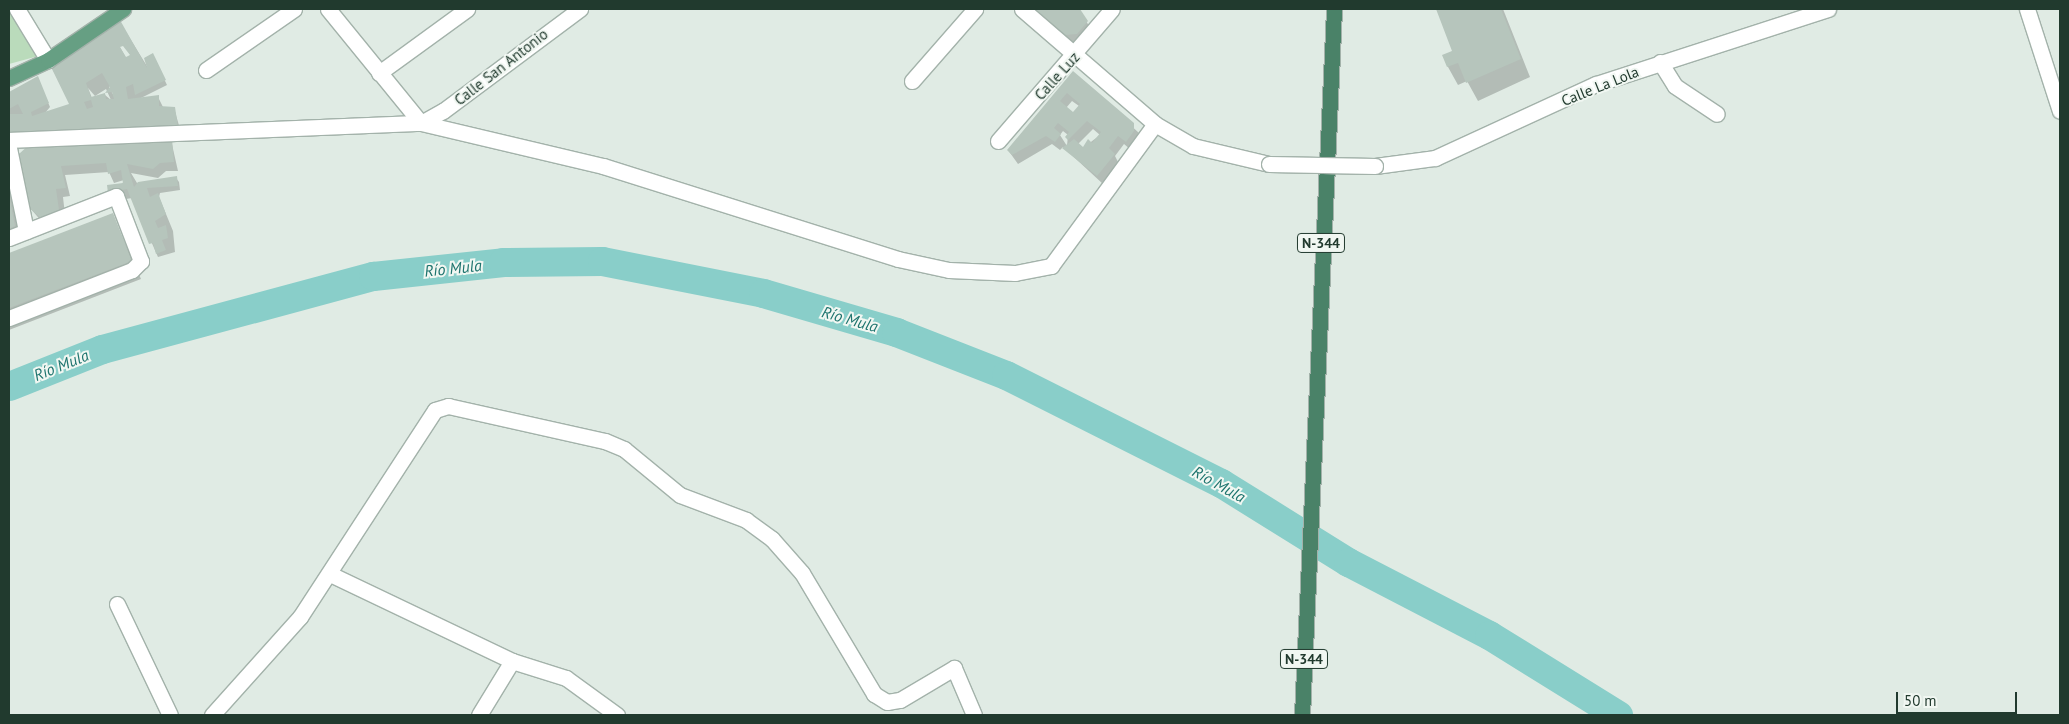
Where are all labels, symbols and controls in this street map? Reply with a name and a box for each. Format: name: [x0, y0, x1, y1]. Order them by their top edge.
street label: Calle San Antonio: [451, 25, 551, 109]
street label: Calle Luz: [1031, 48, 1083, 104]
street label: Calle La Lola: [1559, 62, 1641, 110]
road number: N-344: [1296, 232, 1346, 254]
water label: Río Mula: [423, 255, 483, 281]
water label: Río Mula: [820, 302, 880, 336]
water label: Río Mula: [31, 345, 91, 385]
water label: Río Mula: [1189, 462, 1249, 506]
road number: N-344: [1279, 648, 1329, 671]
scale bar: [1899, 682, 2020, 714]
text: 50 m: [1904, 691, 1937, 710]

